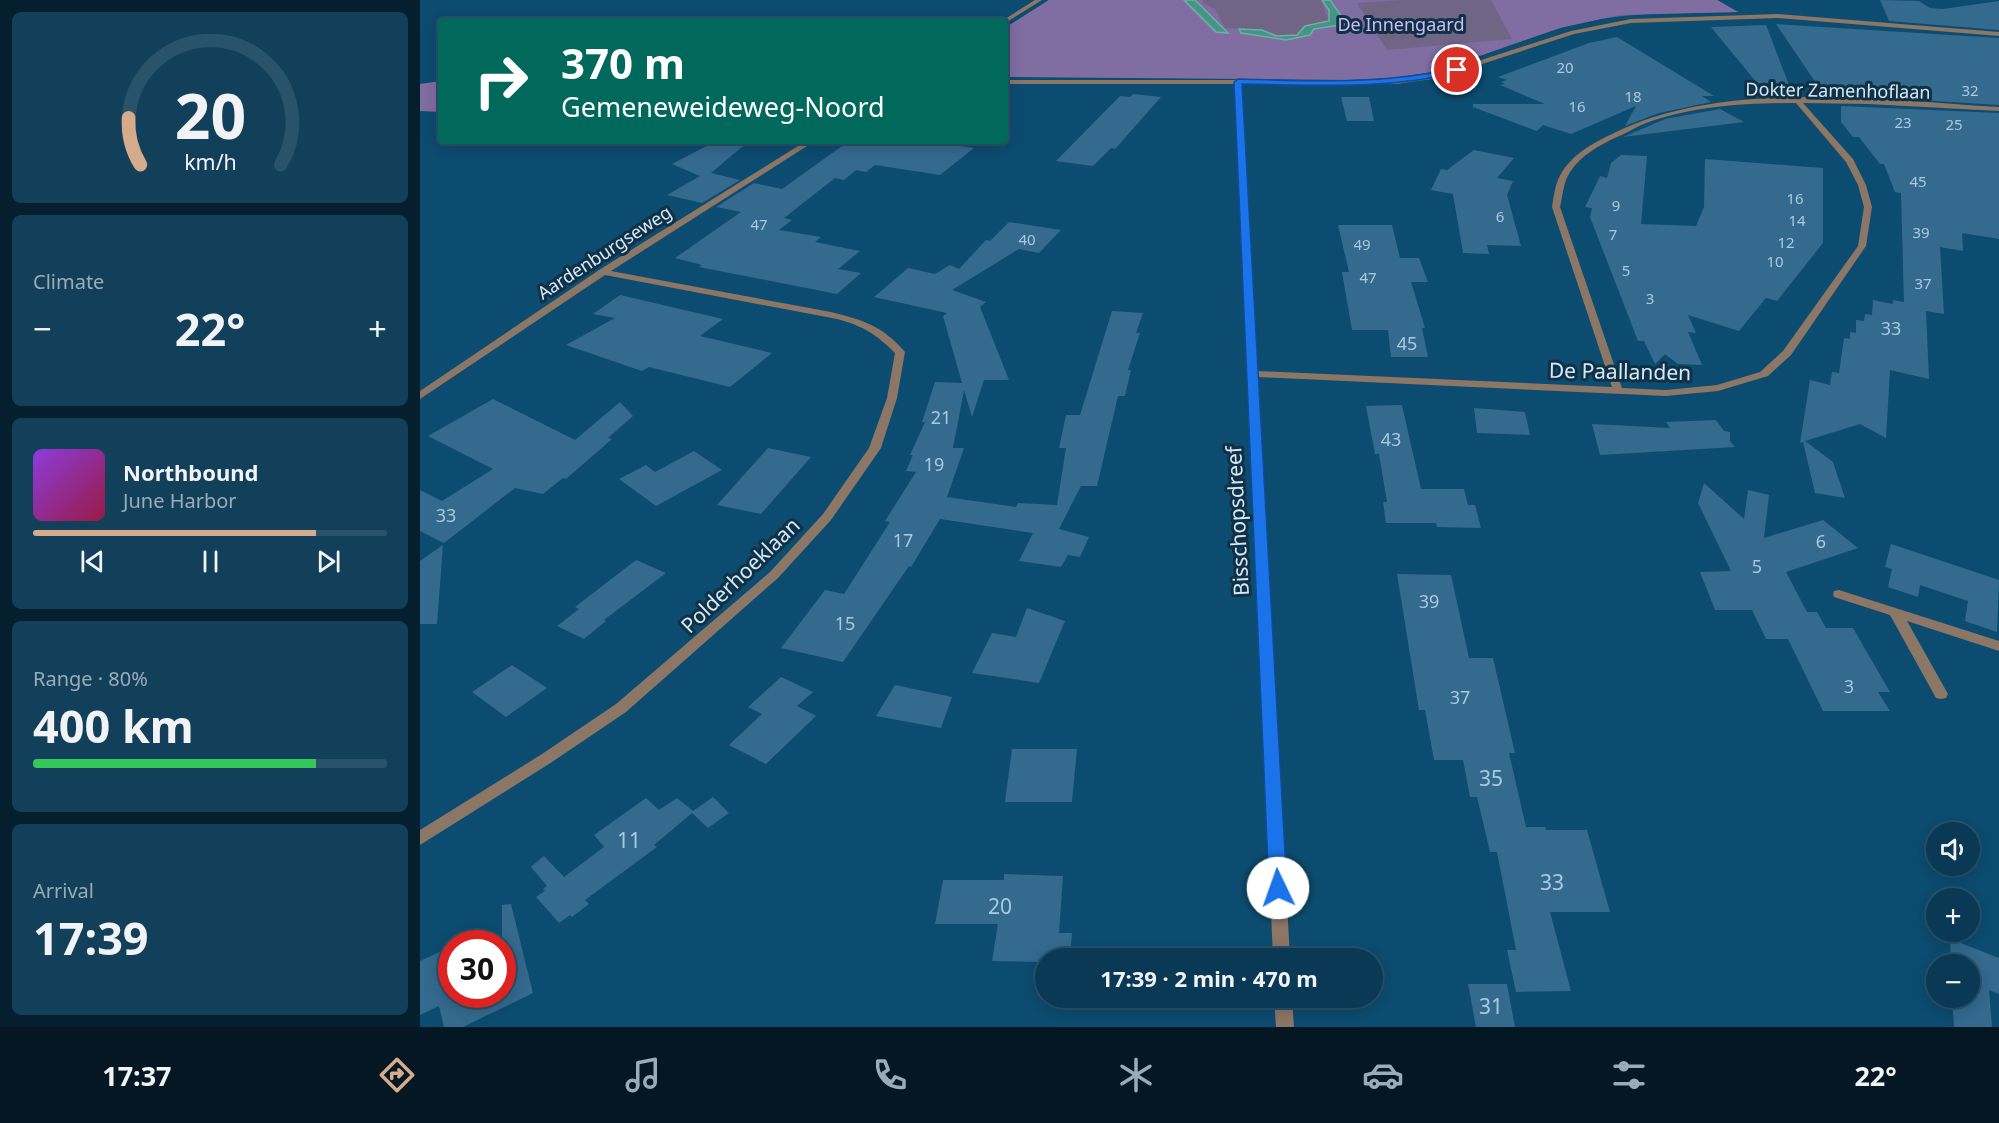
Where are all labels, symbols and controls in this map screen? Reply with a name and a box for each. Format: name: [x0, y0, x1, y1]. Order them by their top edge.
park label: De Innengaard: [1337, 12, 1465, 36]
text: 370 m: [561, 34, 685, 91]
icon: right: [462, 42, 540, 120]
pin: [1431, 44, 1482, 95]
icon: arrive: [1440, 53, 1473, 86]
house number: 20: [1556, 57, 1574, 77]
text: 20: [174, 72, 246, 157]
street label: Dokter Zamenhoflaan: [1745, 76, 1931, 104]
house number: 32: [1961, 80, 1979, 100]
house number: 18: [1624, 86, 1642, 106]
text: Gemeneweideweg-Noord: [561, 88, 885, 125]
house number: 16: [1568, 96, 1586, 116]
house number: 23: [1894, 112, 1912, 132]
house number: 25: [1945, 114, 1963, 134]
text: km/h: [184, 147, 236, 176]
house number: 45: [1909, 171, 1927, 191]
house number: 16: [1786, 188, 1804, 208]
house number: 9: [1612, 195, 1620, 215]
street label: Aardenburgseweg: [532, 200, 676, 304]
house number: 6: [1496, 206, 1504, 226]
house number: 14: [1788, 210, 1806, 230]
house number: 47: [750, 214, 768, 234]
house number: 39: [1912, 222, 1930, 242]
house number: 7: [1609, 224, 1617, 244]
house number: 40: [1018, 229, 1036, 249]
house number: 12: [1777, 232, 1795, 252]
house number: 49: [1353, 234, 1371, 254]
house number: 10: [1766, 251, 1784, 271]
house number: 5: [1622, 260, 1630, 280]
house number: 47: [1359, 267, 1377, 287]
text: Climate: [33, 268, 104, 295]
house number: 37: [1914, 273, 1932, 293]
house number: 3: [1646, 288, 1654, 308]
text: 22°: [175, 298, 245, 359]
text: −: [33, 306, 52, 351]
text: +: [368, 306, 387, 351]
house number: 33: [1881, 316, 1901, 340]
house number: 45: [1397, 331, 1417, 355]
street label: De Paallanden: [1549, 356, 1691, 386]
house number: 21: [931, 405, 951, 429]
house number: 43: [1381, 427, 1401, 451]
street label: Bisschopsdreef: [1219, 444, 1255, 597]
house number: 19: [924, 452, 944, 476]
text: Northbound: [123, 457, 258, 487]
text: June Harbor: [123, 487, 237, 514]
house number: 33: [436, 503, 456, 527]
street label: Polderhoeklaan: [675, 511, 805, 639]
house number: 17: [893, 528, 913, 552]
house number: 6: [1816, 529, 1826, 553]
icon: previous: [76, 545, 109, 578]
icon: pause: [194, 545, 227, 578]
icon: next: [312, 545, 345, 578]
house number: 5: [1752, 554, 1762, 578]
house number: 39: [1419, 589, 1439, 613]
house number: 15: [835, 611, 855, 635]
text: Range · 80%: [33, 665, 148, 692]
house number: 3: [1844, 674, 1854, 698]
house number: 37: [1450, 685, 1470, 709]
text: 400 km: [33, 695, 194, 756]
house number: 35: [1479, 764, 1503, 792]
map controls: [1926, 822, 1980, 1008]
button: sound: [1926, 822, 1980, 876]
house number: 11: [617, 826, 641, 854]
position arrow: [1246, 856, 1310, 920]
house number: 33: [1540, 868, 1564, 896]
text: Arrival: [33, 877, 94, 904]
button: +: [1926, 888, 1980, 942]
house number: 20: [988, 892, 1012, 920]
text: 17:39: [33, 907, 149, 968]
speed limit sign: 30: [438, 930, 516, 1008]
button: −: [1926, 954, 1980, 1008]
text: 17:39 · 2 min · 470 m: [1100, 963, 1318, 993]
house number: 31: [1479, 992, 1503, 1020]
icon: directions: [376, 1054, 418, 1096]
icon: music: [622, 1054, 664, 1096]
icon: phone: [869, 1054, 911, 1096]
icon: climate: [1115, 1054, 1157, 1096]
icon: car: [1362, 1054, 1404, 1096]
icon: filters: [1608, 1054, 1650, 1096]
text: 17:37: [102, 1057, 172, 1094]
text: 22°: [1854, 1057, 1897, 1094]

